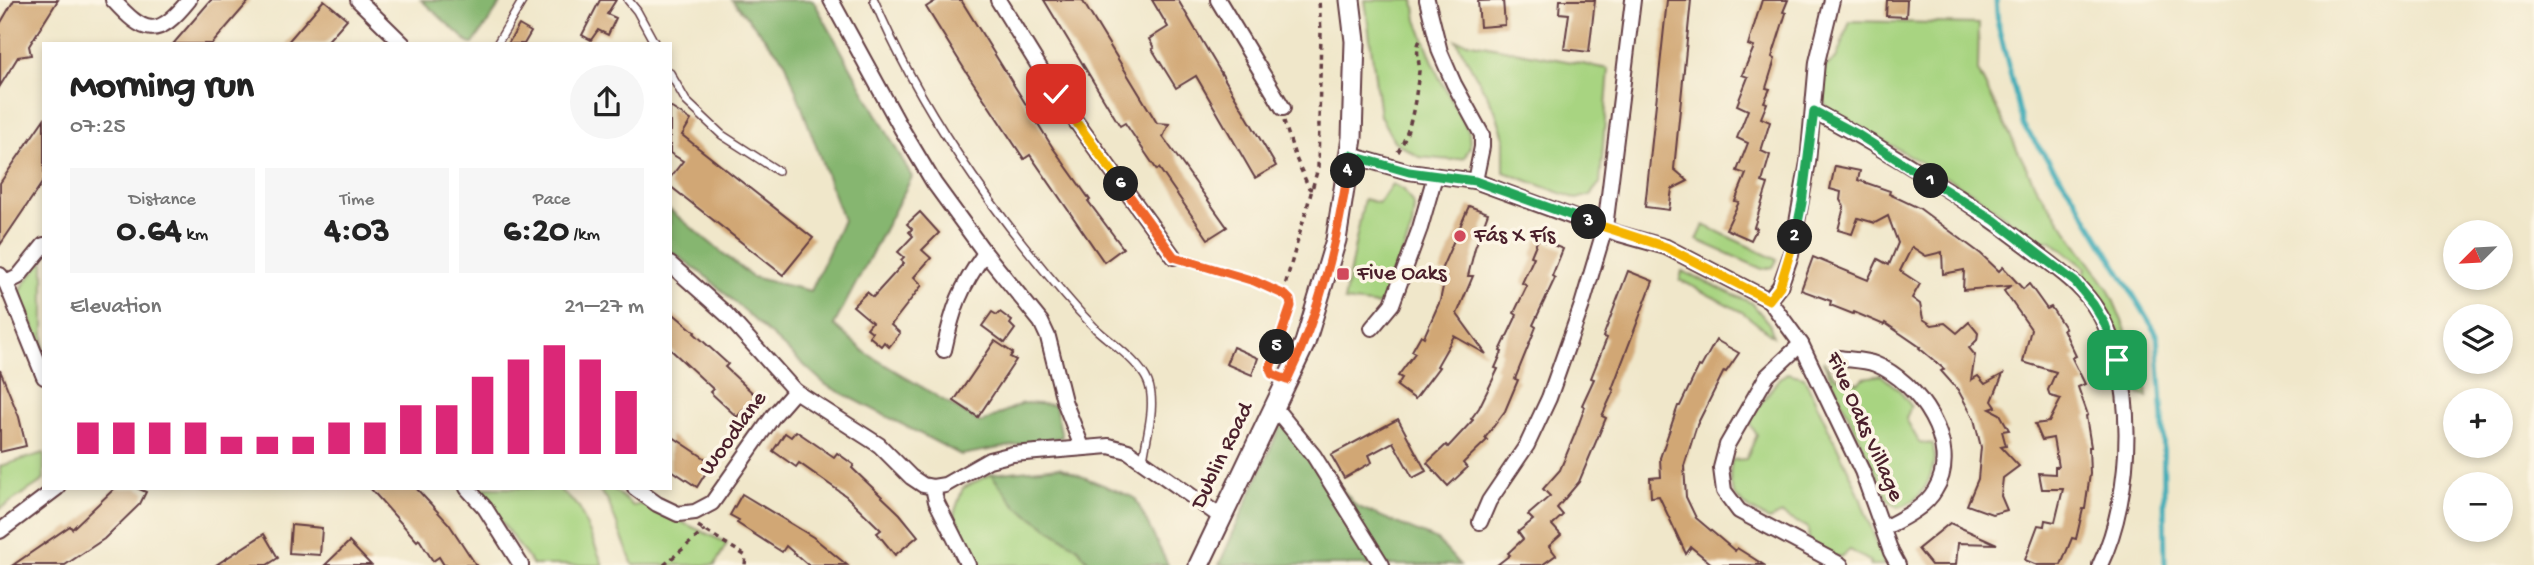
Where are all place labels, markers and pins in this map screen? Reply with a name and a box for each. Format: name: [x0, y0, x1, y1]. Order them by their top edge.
pin: [1026, 64, 1086, 124]
pin: 4: [1330, 154, 1366, 188]
pin: 1: [1913, 164, 1948, 198]
pin: 6: [1104, 166, 1138, 202]
pin: 3: [1572, 204, 1606, 240]
pin: 2: [1778, 219, 1812, 254]
place label: Fás X Fís: [1473, 223, 1556, 250]
marker: Fás X Fís: [1452, 228, 1468, 244]
place label: Five Oaks: [1356, 261, 1447, 288]
marker: Five Oaks: [1335, 266, 1351, 282]
pin: 5: [1260, 330, 1294, 364]
pin: [2087, 330, 2147, 390]

